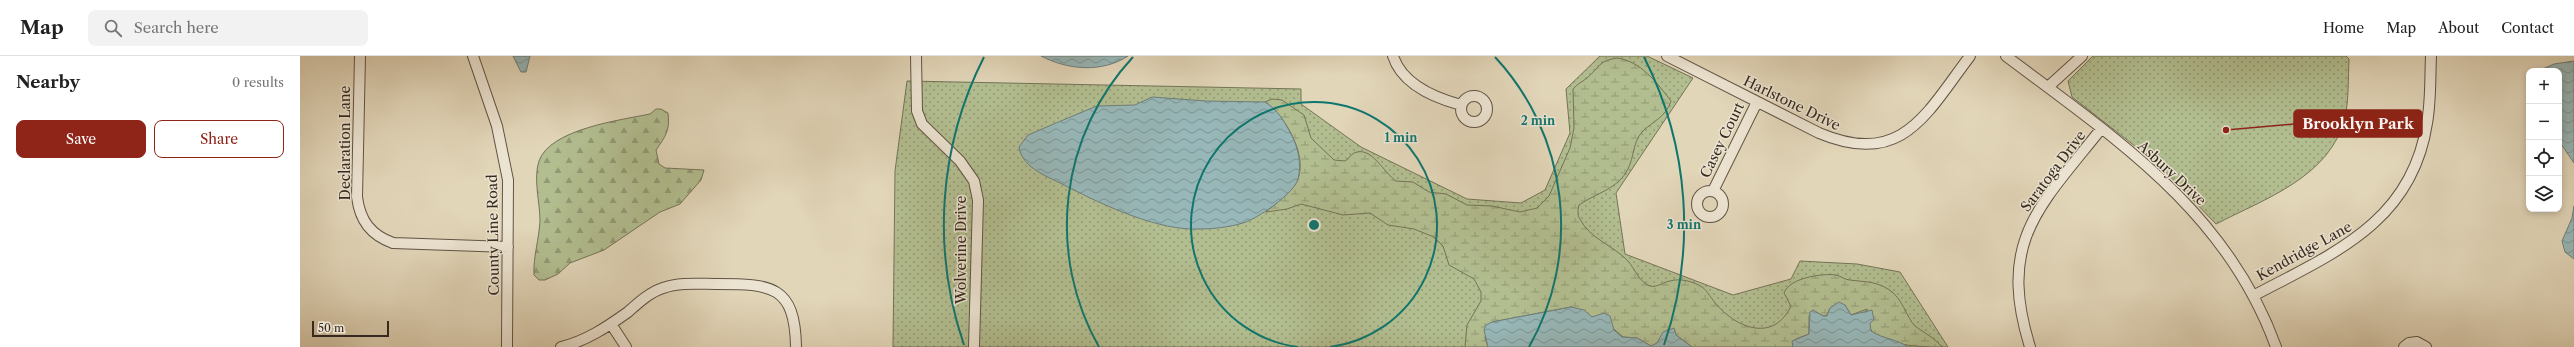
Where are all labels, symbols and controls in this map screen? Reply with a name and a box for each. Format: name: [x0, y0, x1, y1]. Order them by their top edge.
search box: [88, 10, 368, 46]
text: Map: [20, 16, 64, 39]
icon: search: [102, 17, 124, 39]
text: Search here: [134, 18, 219, 37]
text: Home: [2323, 19, 2364, 37]
text: Map: [2386, 19, 2416, 37]
text: About: [2438, 19, 2479, 37]
text: Contact: [2501, 19, 2554, 37]
map controls: [2526, 68, 2562, 212]
button: +: [2526, 68, 2562, 104]
text: Nearby: [16, 72, 80, 92]
street label: Harlstone Drive: [1741, 72, 1844, 134]
text: 0 results: [232, 74, 284, 90]
street label: Declaration Lane: [336, 85, 354, 200]
street label: Casey Court: [1696, 99, 1748, 181]
button: −: [2526, 104, 2562, 140]
callout: Brooklyn Park: [2294, 110, 2422, 137]
text: 2 min: [1521, 113, 1556, 128]
text: Brooklyn Park: [2302, 114, 2415, 133]
button: Save: [16, 120, 146, 158]
button: Share: [154, 120, 284, 158]
street label: Saratoga Drive: [2017, 127, 2090, 215]
text: 1 min: [1385, 130, 1418, 145]
street label: Asbury Drive: [2133, 136, 2210, 209]
button: locate: [2526, 140, 2562, 176]
street label: County Line Road: [483, 174, 503, 296]
button: layers: [2526, 176, 2562, 212]
street label: Wolverine Drive: [952, 196, 970, 305]
text: 3 min: [1667, 217, 1702, 232]
street label: Kendridge Lane: [2253, 217, 2355, 285]
centre of rings: [1307, 218, 1321, 232]
scale bar: [312, 319, 389, 338]
text: 50 m: [318, 321, 344, 335]

